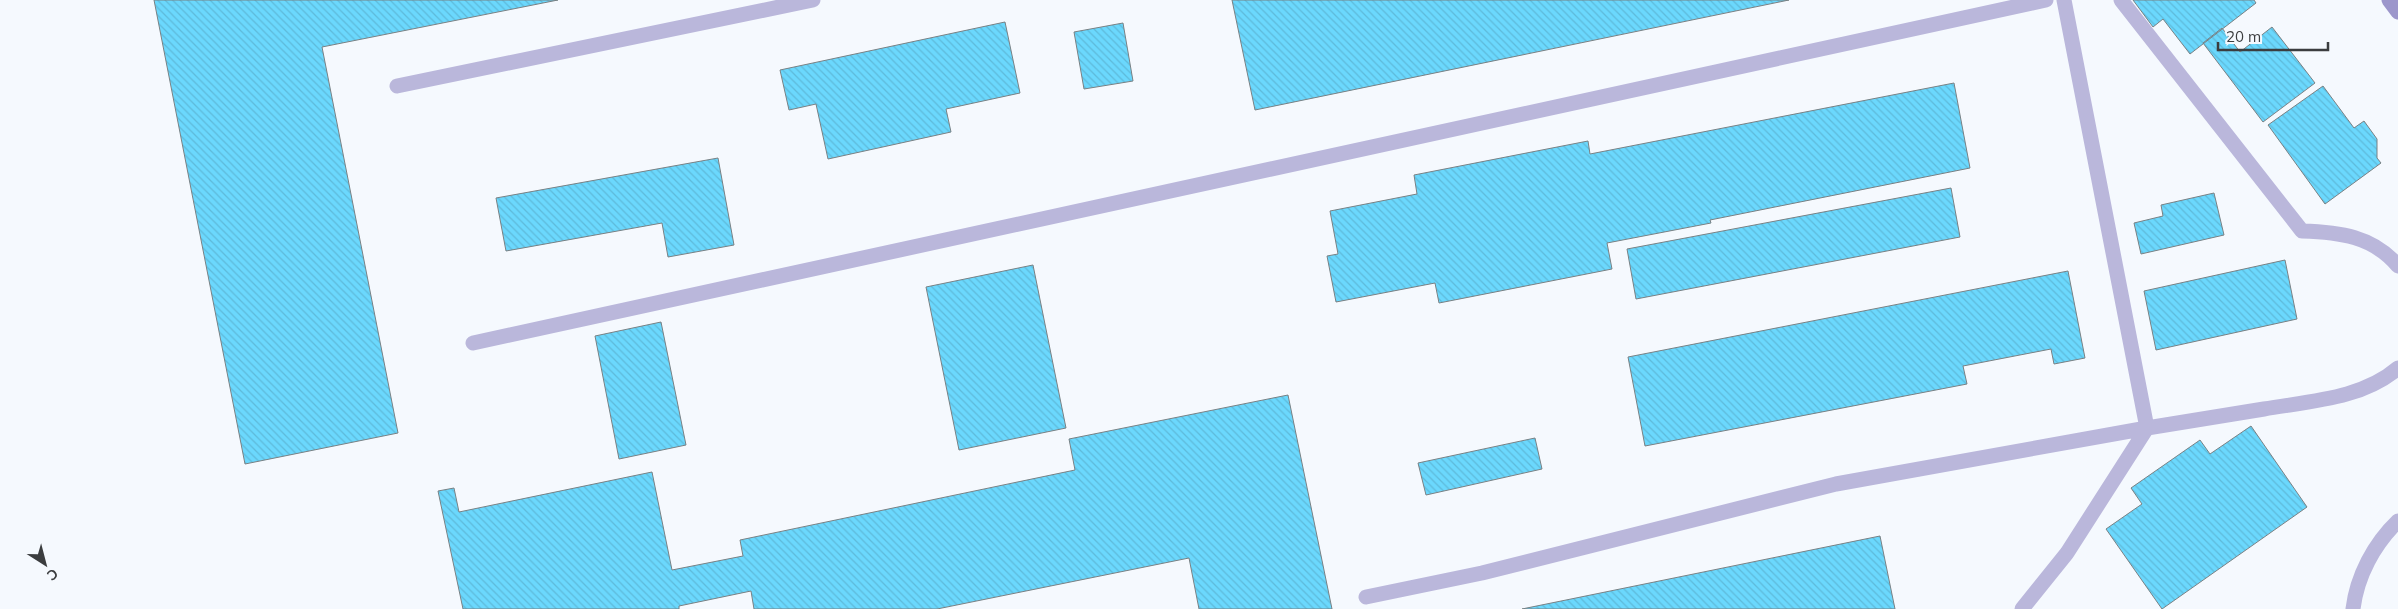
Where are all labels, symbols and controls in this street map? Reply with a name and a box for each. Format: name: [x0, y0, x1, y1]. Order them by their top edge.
scale bar: [2218, 20, 2328, 52]
text: 20 m: [2226, 27, 2261, 46]
north arrow: [20, 539, 70, 589]
text: С: [43, 564, 62, 585]

